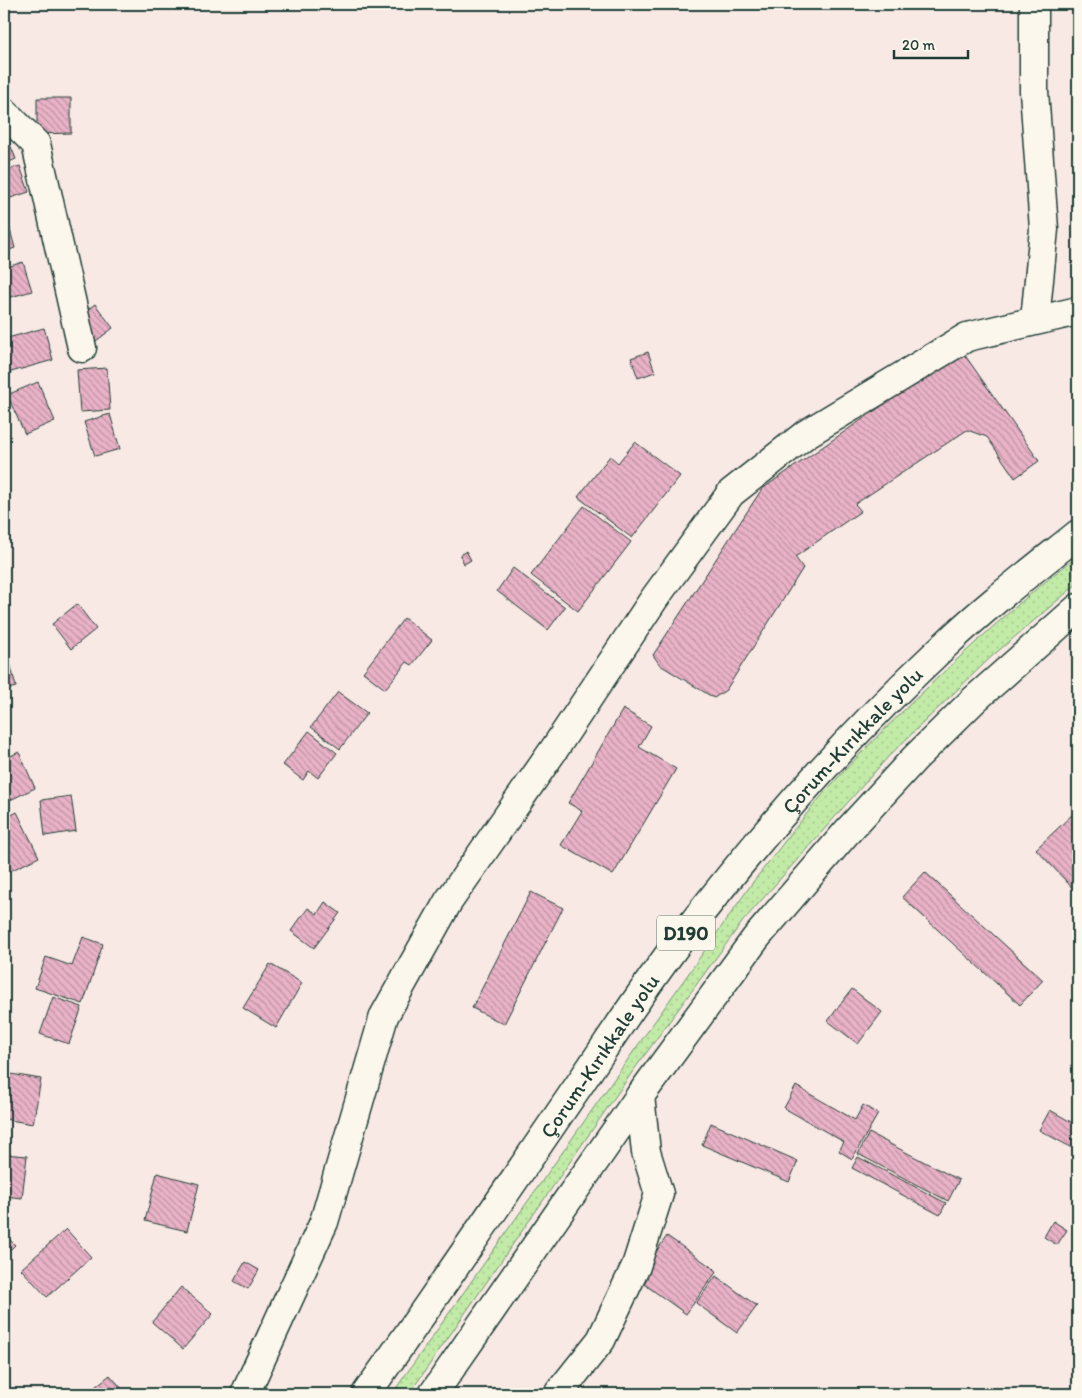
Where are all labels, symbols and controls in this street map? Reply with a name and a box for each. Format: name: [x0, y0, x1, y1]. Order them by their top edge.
scale bar: [894, 28, 968, 60]
text: 20 m: [902, 36, 936, 54]
street label: Çorum-Kırıkkale yolu: [776, 661, 928, 818]
road number: D190: [657, 916, 715, 950]
street label: Çorum-Kırıkkale yolu: [534, 968, 664, 1142]

